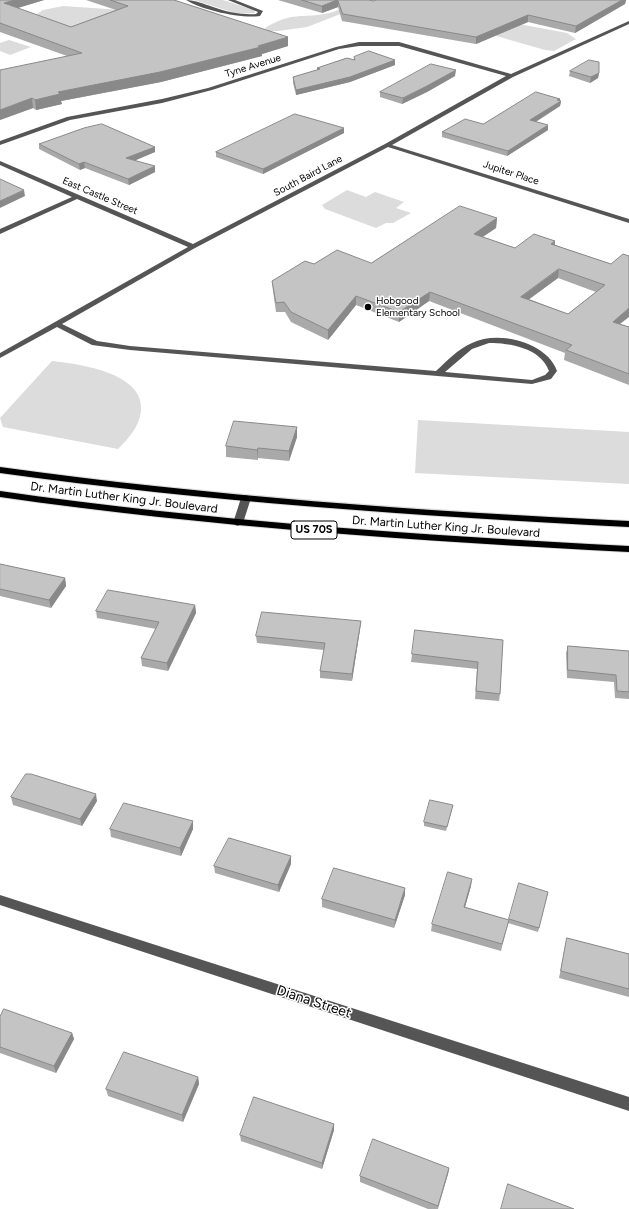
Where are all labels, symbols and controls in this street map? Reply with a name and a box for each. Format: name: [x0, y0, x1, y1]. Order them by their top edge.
street label: Tyne Avenue: [224, 52, 282, 80]
street label: South Baird Lane: [272, 153, 344, 199]
street label: Jupiter Place: [482, 158, 540, 188]
street label: East Castle Street: [60, 175, 140, 217]
place label: Hobgood Elementary School: [376, 295, 460, 318]
marker: Hobgood Elementary School: [363, 302, 373, 312]
street label: Dr. Martin Luther King Jr. Boulevard: [29, 479, 219, 517]
street label: Dr. Martin Luther King Jr. Boulevard: [351, 513, 541, 541]
road number: US 70S: [291, 521, 337, 539]
street label: Diana Street: [274, 982, 354, 1022]

